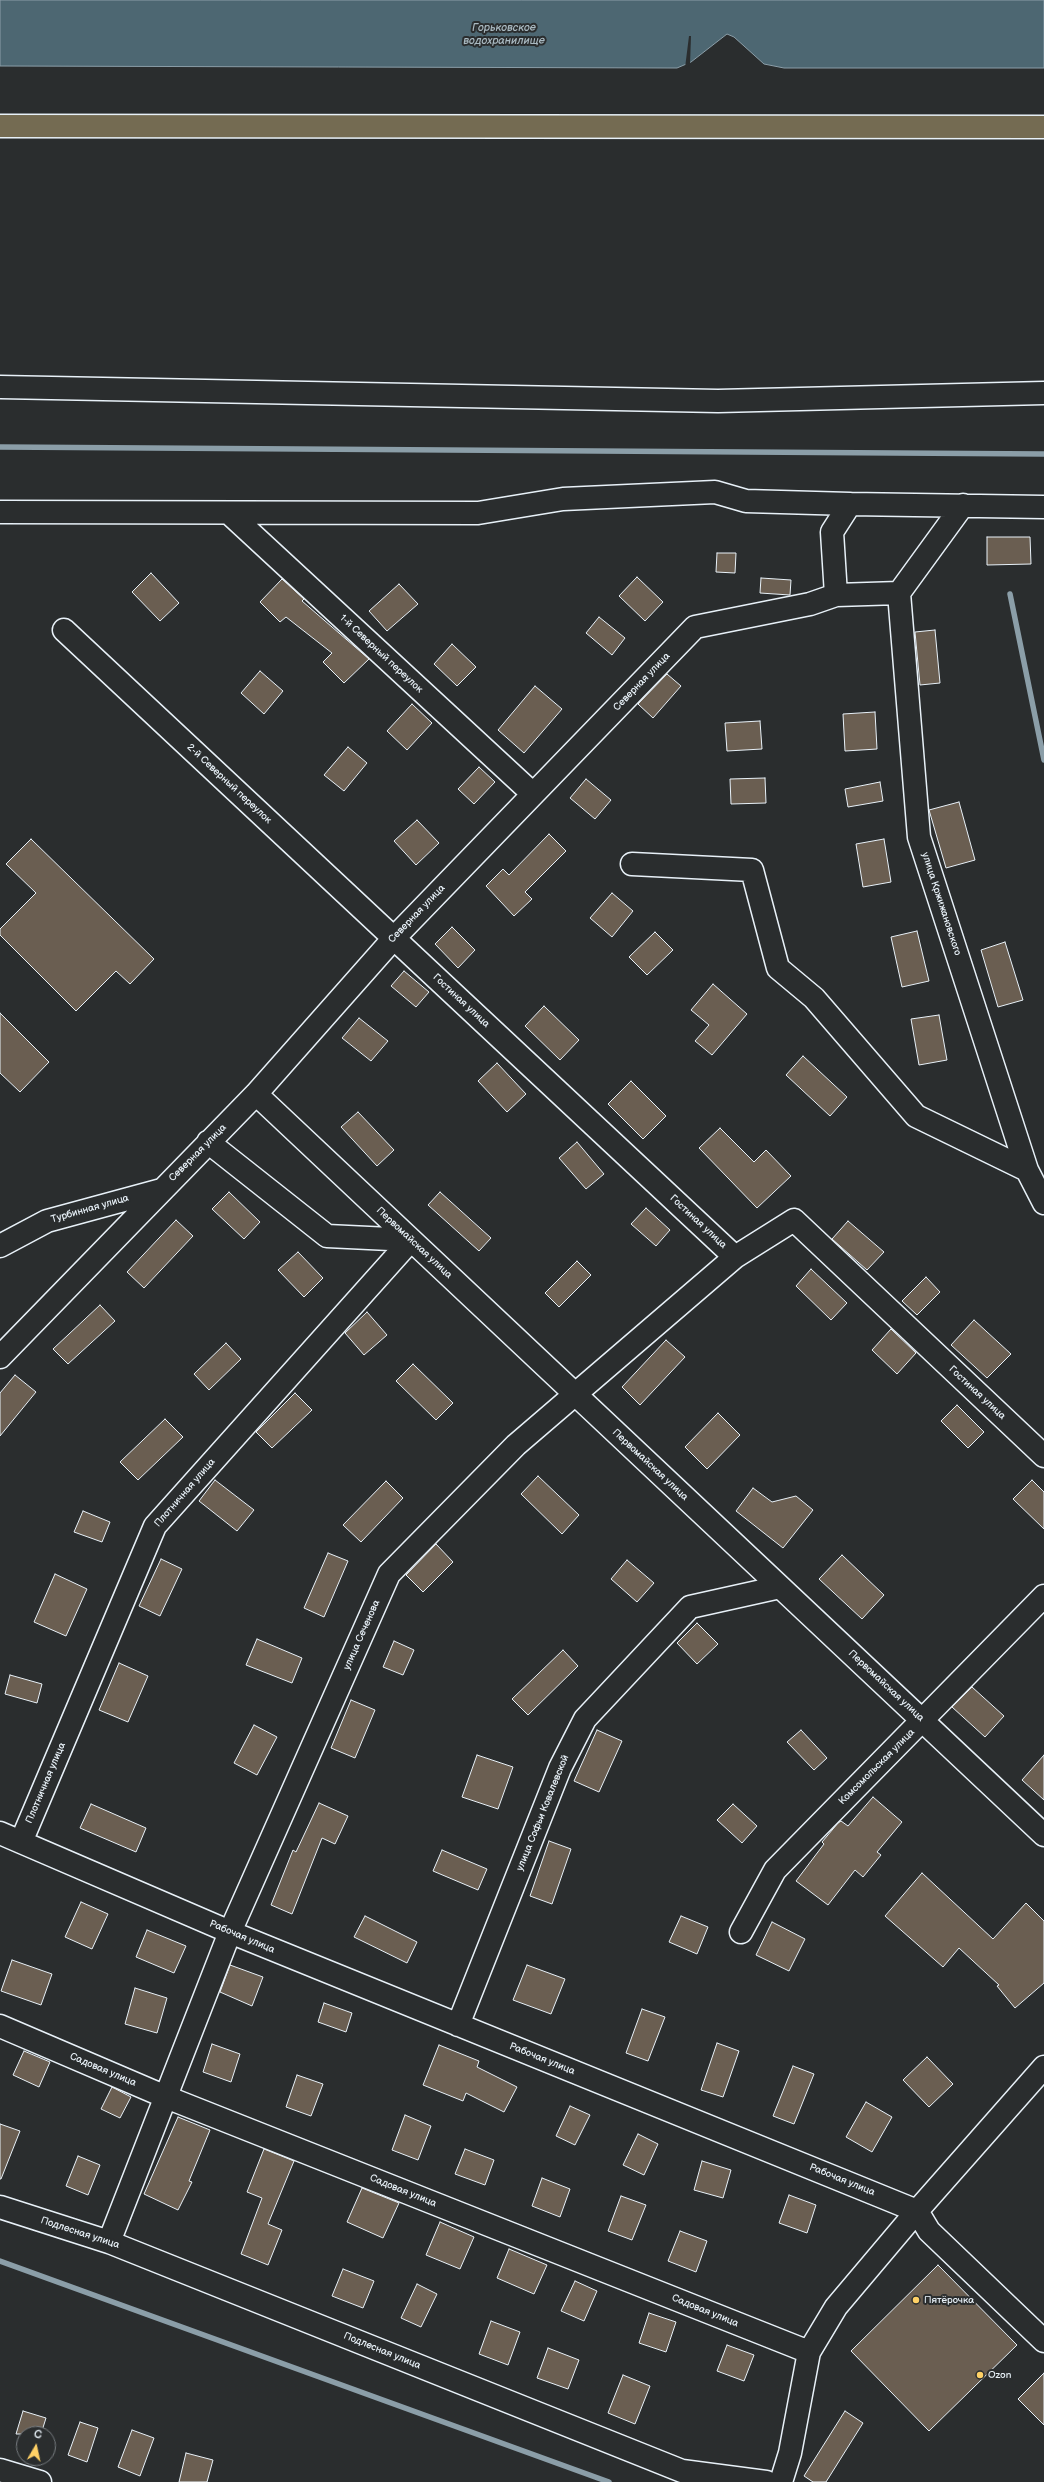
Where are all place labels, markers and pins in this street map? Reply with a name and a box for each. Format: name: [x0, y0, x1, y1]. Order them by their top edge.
place label: Пятёрочка: [924, 2294, 974, 2306]
marker: Пятёрочка: [911, 2295, 921, 2305]
place label: Ozon: [988, 2369, 1011, 2381]
marker: Ozon: [975, 2370, 985, 2380]

